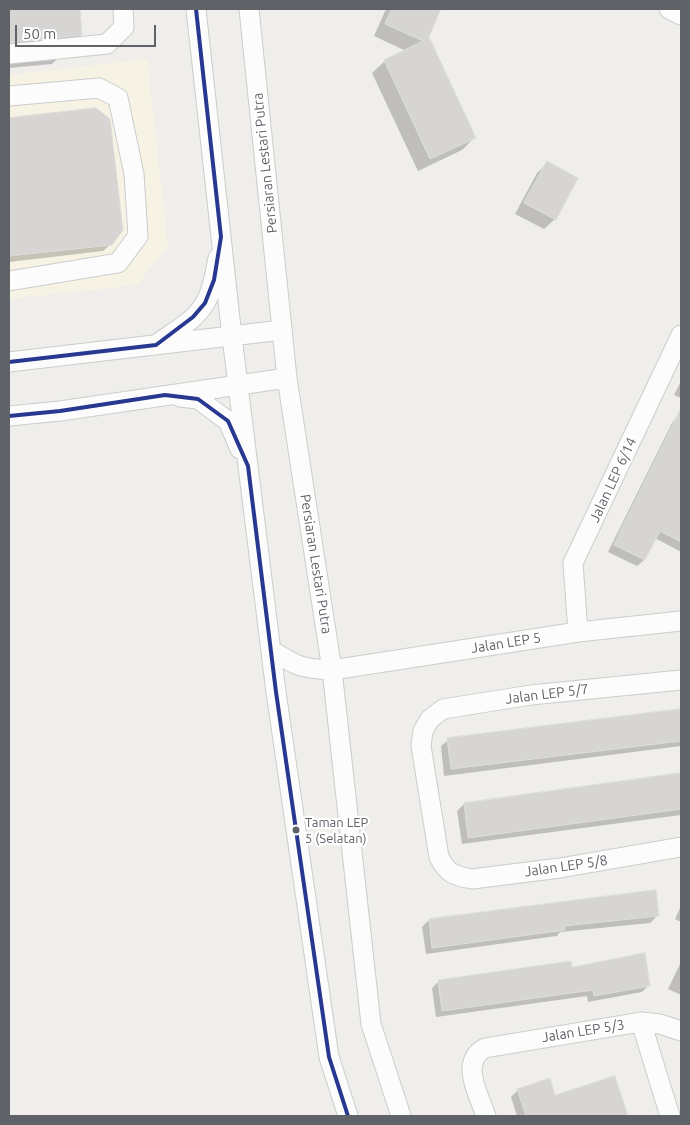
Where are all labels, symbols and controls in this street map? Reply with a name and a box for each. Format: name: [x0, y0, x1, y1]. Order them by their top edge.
scale bar: [18, 15, 159, 47]
text: 50 m: [23, 25, 56, 42]
street label: Persiaran Lestari Putra: [249, 92, 281, 234]
street label: Jalan LEP 6/14: [586, 435, 640, 525]
street label: Persiaran Lestari Putra: [297, 493, 335, 635]
street label: Jalan LEP 5: [470, 629, 542, 657]
street label: Jalan LEP 5/7: [504, 681, 590, 707]
place label: Taman LEP 5 (Selatan): [305, 815, 368, 846]
marker: Taman LEP 5 (Selatan): [291, 825, 301, 835]
street label: Jalan LEP 5/8: [523, 852, 609, 880]
street label: Jalan LEP 5/3: [540, 1016, 626, 1046]

